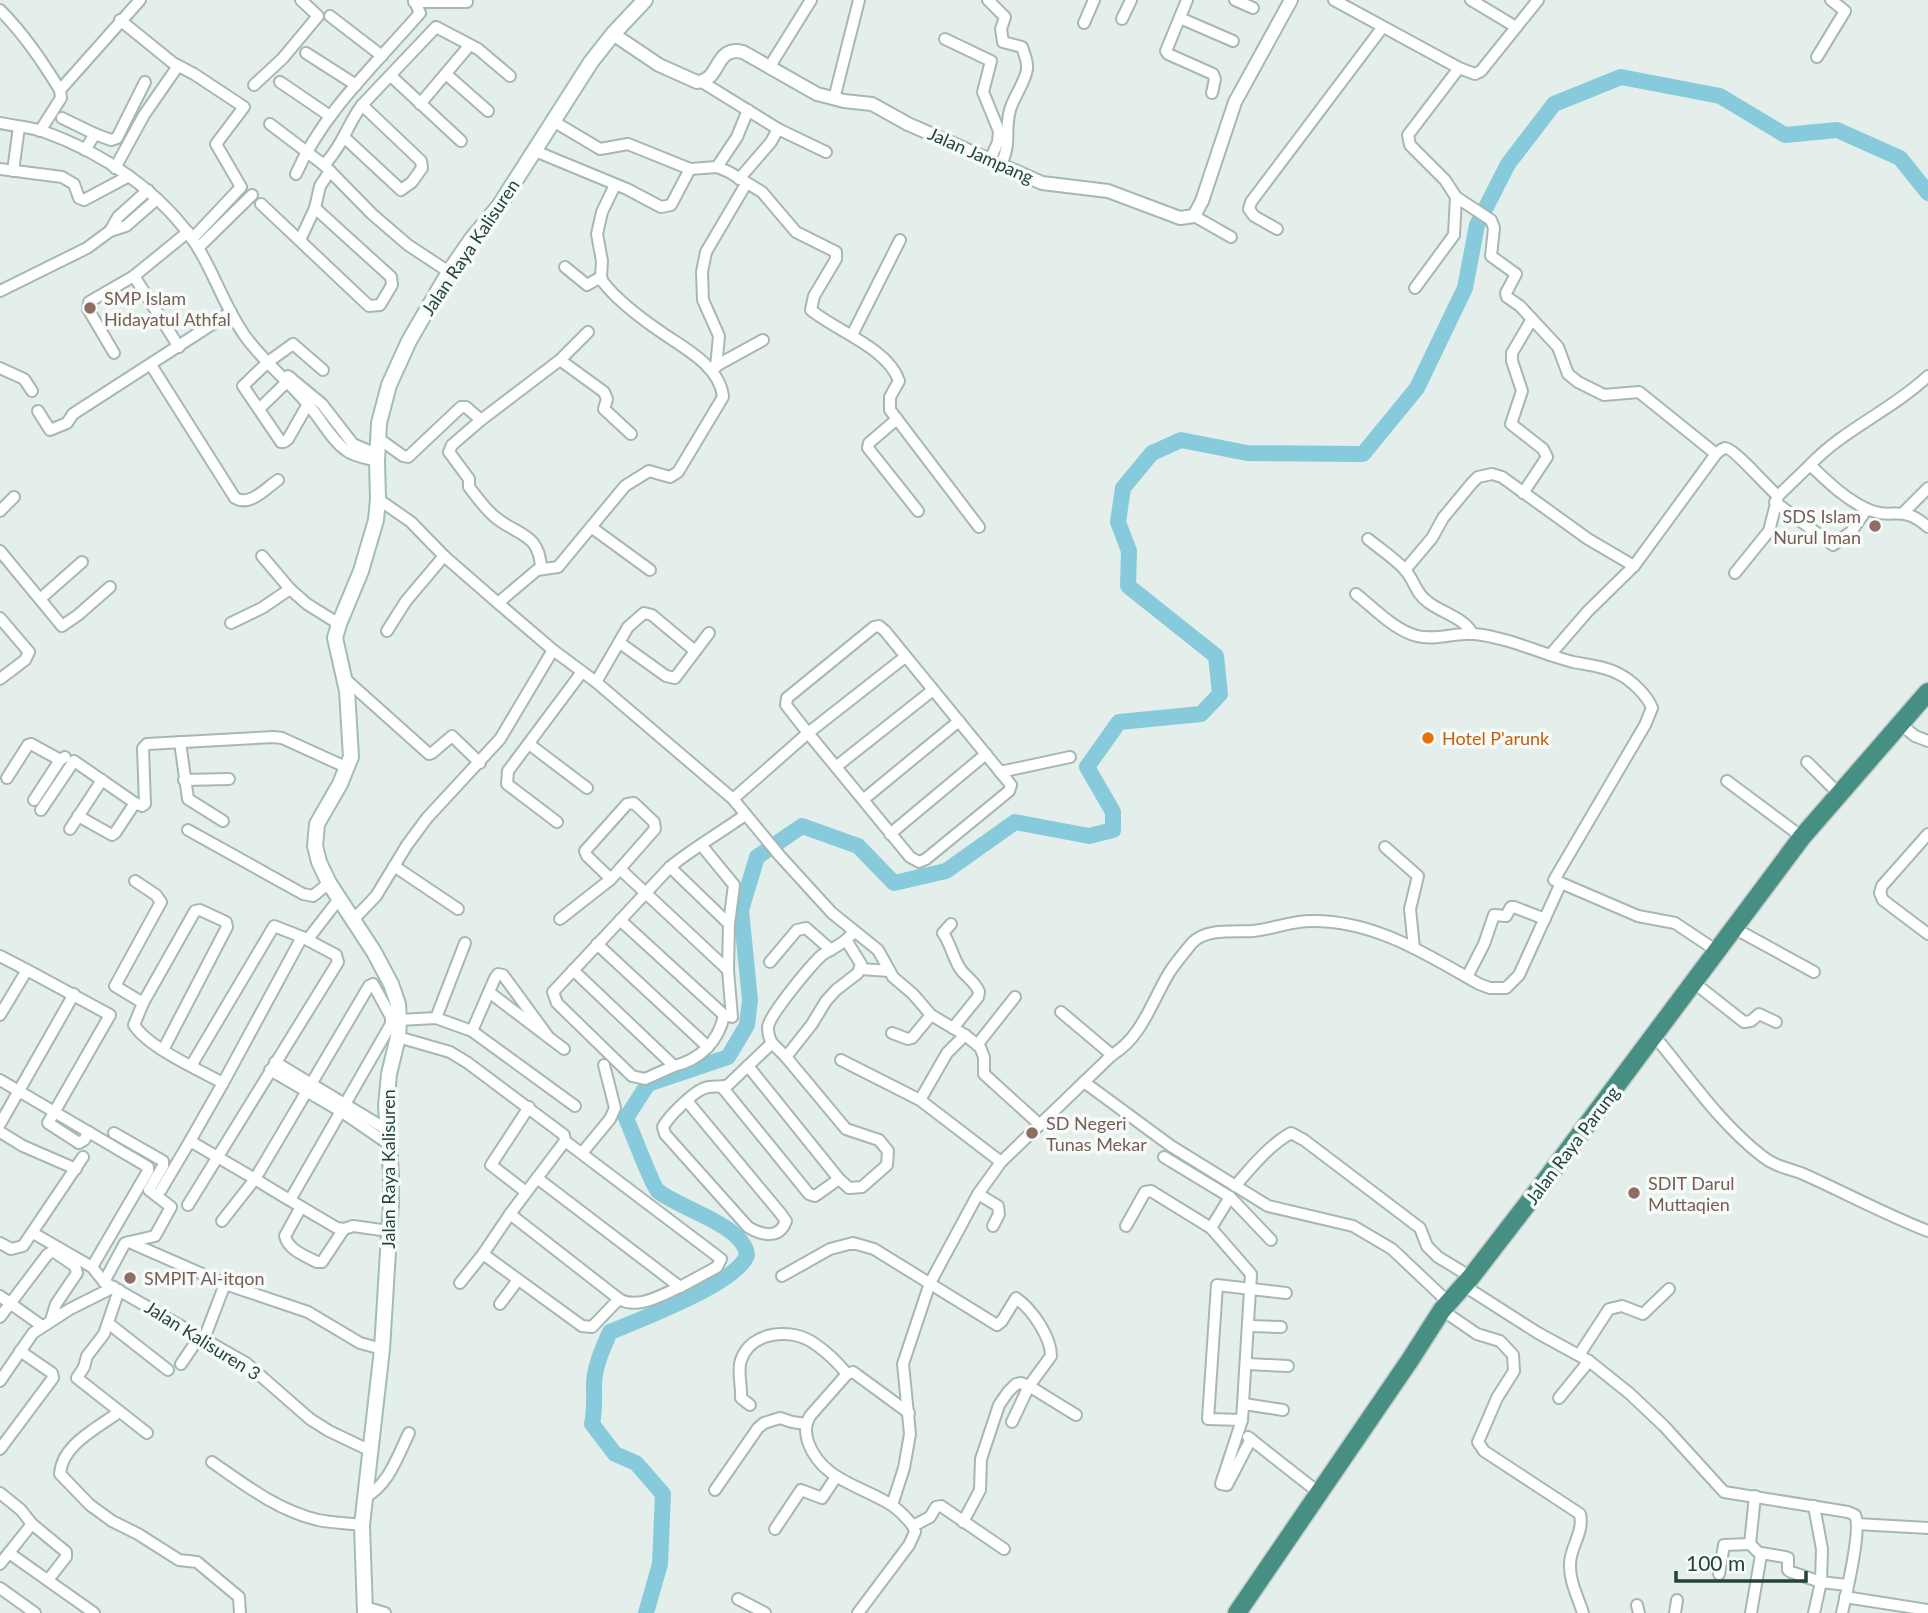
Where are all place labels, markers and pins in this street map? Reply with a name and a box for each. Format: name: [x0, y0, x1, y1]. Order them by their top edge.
place label: SMP Islam Hidayatul Athfal: [104, 287, 231, 330]
marker: SMP Islam Hidayatul Athfal: [82, 300, 98, 316]
place label: SDS Islam Nurul Iman: [1773, 505, 1861, 548]
marker: SDS Islam Nurul Iman: [1867, 518, 1883, 534]
place label: Hotel P'arunk: [1442, 727, 1550, 749]
marker: Hotel P'arunk: [1420, 730, 1436, 746]
place label: SD Negeri Tunas Mekar: [1046, 1112, 1147, 1155]
marker: SD Negeri Tunas Mekar: [1024, 1125, 1040, 1141]
place label: SDIT Darul Muttaqien: [1648, 1172, 1734, 1215]
marker: SDIT Darul Muttaqien: [1626, 1185, 1642, 1201]
place label: SMPIT Al-itqon: [144, 1267, 265, 1289]
marker: SMPIT Al-itqon: [122, 1270, 138, 1286]

